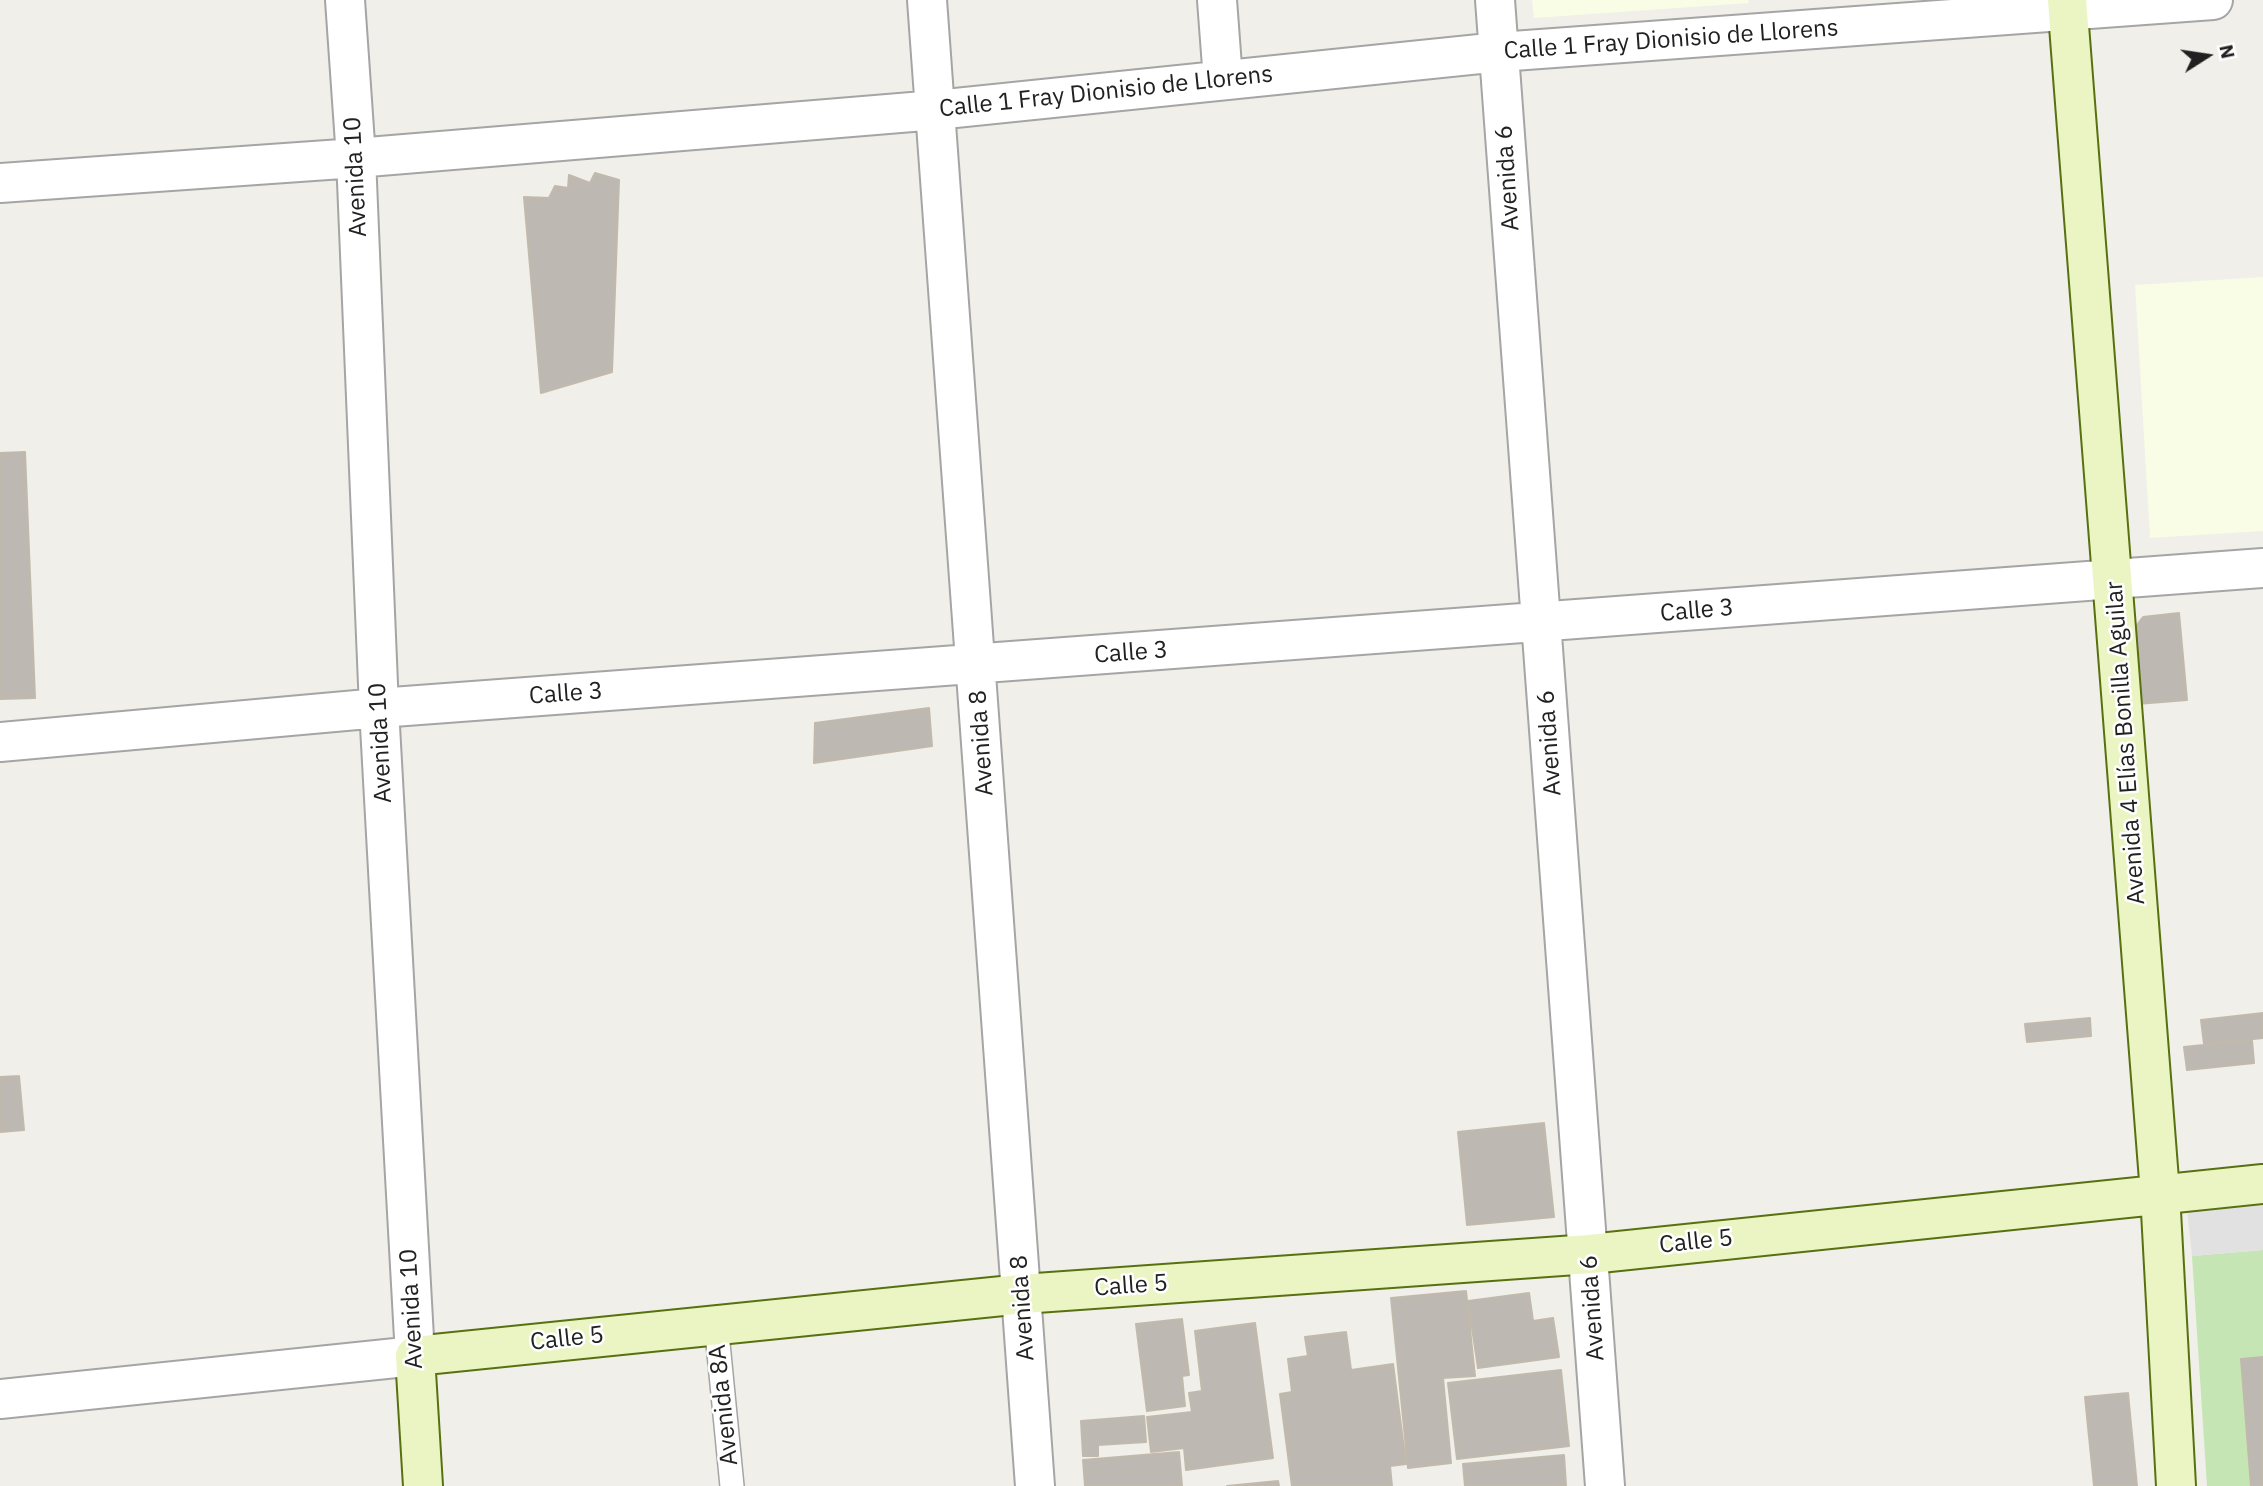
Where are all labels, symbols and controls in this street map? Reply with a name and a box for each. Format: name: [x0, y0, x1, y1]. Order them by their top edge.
street label: Calle 1 Fray Dionisio de Llorens: [1503, 14, 1839, 66]
north arrow: [2172, 21, 2242, 91]
text: N: [2214, 42, 2241, 61]
street label: Calle 1 Fray Dionisio de Llorens: [938, 60, 1274, 124]
street label: Avenida 10: [338, 116, 374, 238]
street label: Avenida 6: [1490, 124, 1526, 232]
street label: Avenida 4 Elías Bonilla Aguilar: [2100, 580, 2152, 906]
street label: Calle 3: [1659, 593, 1735, 629]
street label: Calle 3: [1093, 636, 1169, 670]
street label: Calle 3: [528, 677, 604, 711]
street label: Avenida 10: [363, 682, 399, 804]
street label: Avenida 8: [964, 689, 1000, 797]
street label: Avenida 6: [1532, 689, 1568, 797]
street label: Calle 5: [1658, 1224, 1734, 1260]
street label: Avenida 10: [394, 1248, 430, 1370]
street label: Avenida 8: [1005, 1254, 1041, 1362]
street label: Avenida 6: [1575, 1254, 1611, 1362]
street label: Calle 5: [1093, 1269, 1169, 1303]
street label: Calle 5: [529, 1321, 605, 1357]
street label: Avenida 8A: [703, 1343, 745, 1467]

